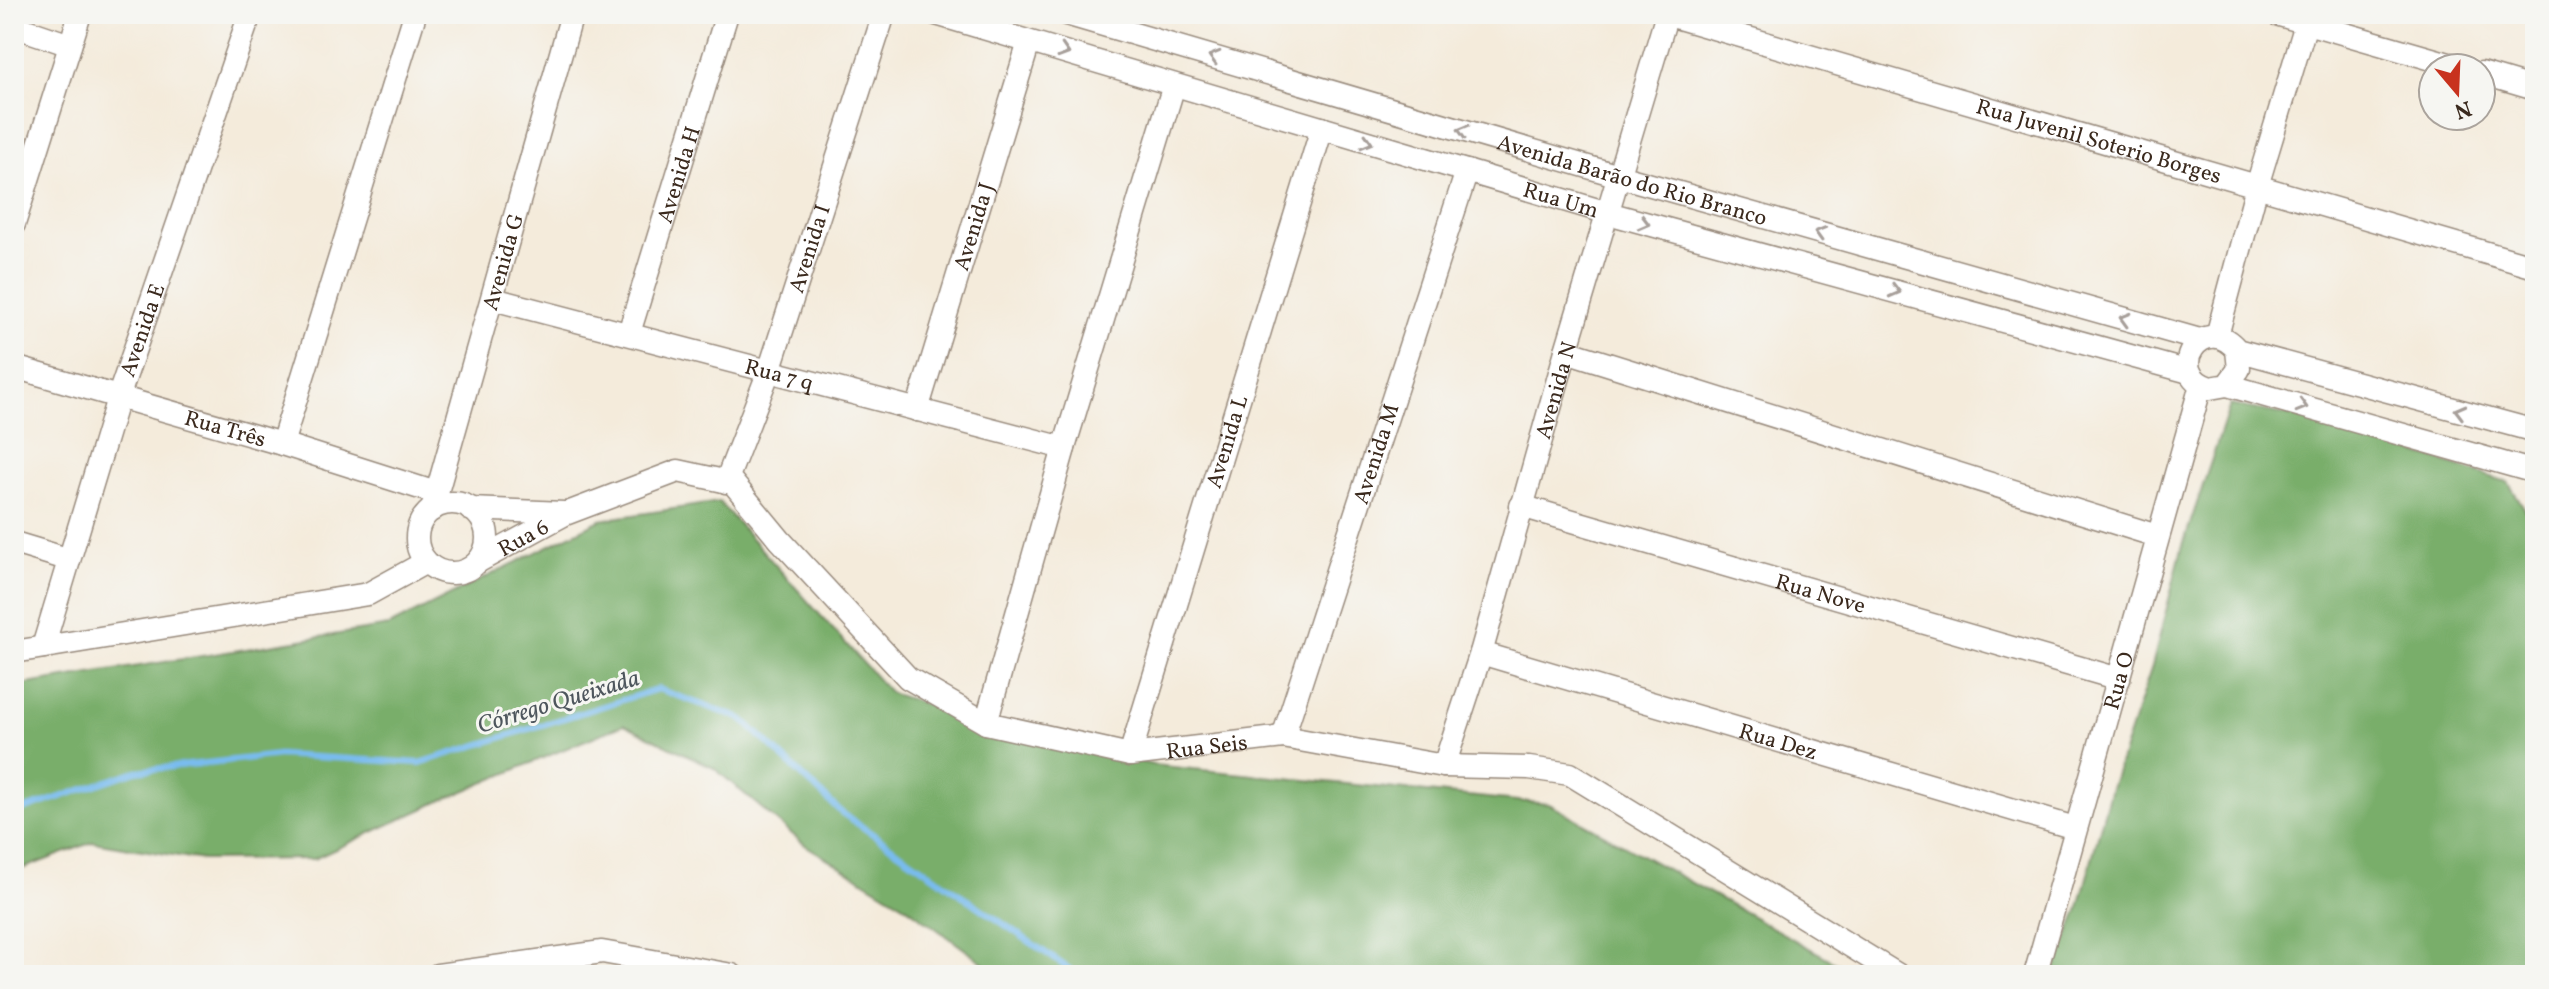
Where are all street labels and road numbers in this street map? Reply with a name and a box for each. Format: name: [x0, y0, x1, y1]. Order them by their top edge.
street label: Rua Juvenil Soterio Borges: [1972, 92, 2225, 193]
street label: Avenida H: [651, 123, 710, 227]
street label: Avenida Barão do Rio Branco: [1493, 128, 1770, 235]
street label: Rua Um: [1519, 176, 1602, 227]
street label: Avenida J: [947, 179, 1003, 275]
street label: Avenida I: [782, 201, 840, 297]
street label: Avenida G: [476, 210, 533, 315]
street label: Avenida E: [113, 280, 174, 382]
street label: Avenida N: [1529, 338, 1586, 443]
street label: Rua 7 q: [741, 352, 817, 400]
street label: Avenida L: [1200, 392, 1257, 492]
street label: Avenida M: [1347, 400, 1408, 509]
street label: Rua Três: [180, 404, 269, 457]
street label: Rua 6: [493, 513, 555, 566]
street label: Rua Nove: [1771, 567, 1869, 623]
street label: Rua O: [2097, 649, 2143, 714]
street label: Rua Dez: [1735, 717, 1821, 769]
street label: Rua Seis: [1165, 728, 1249, 769]

